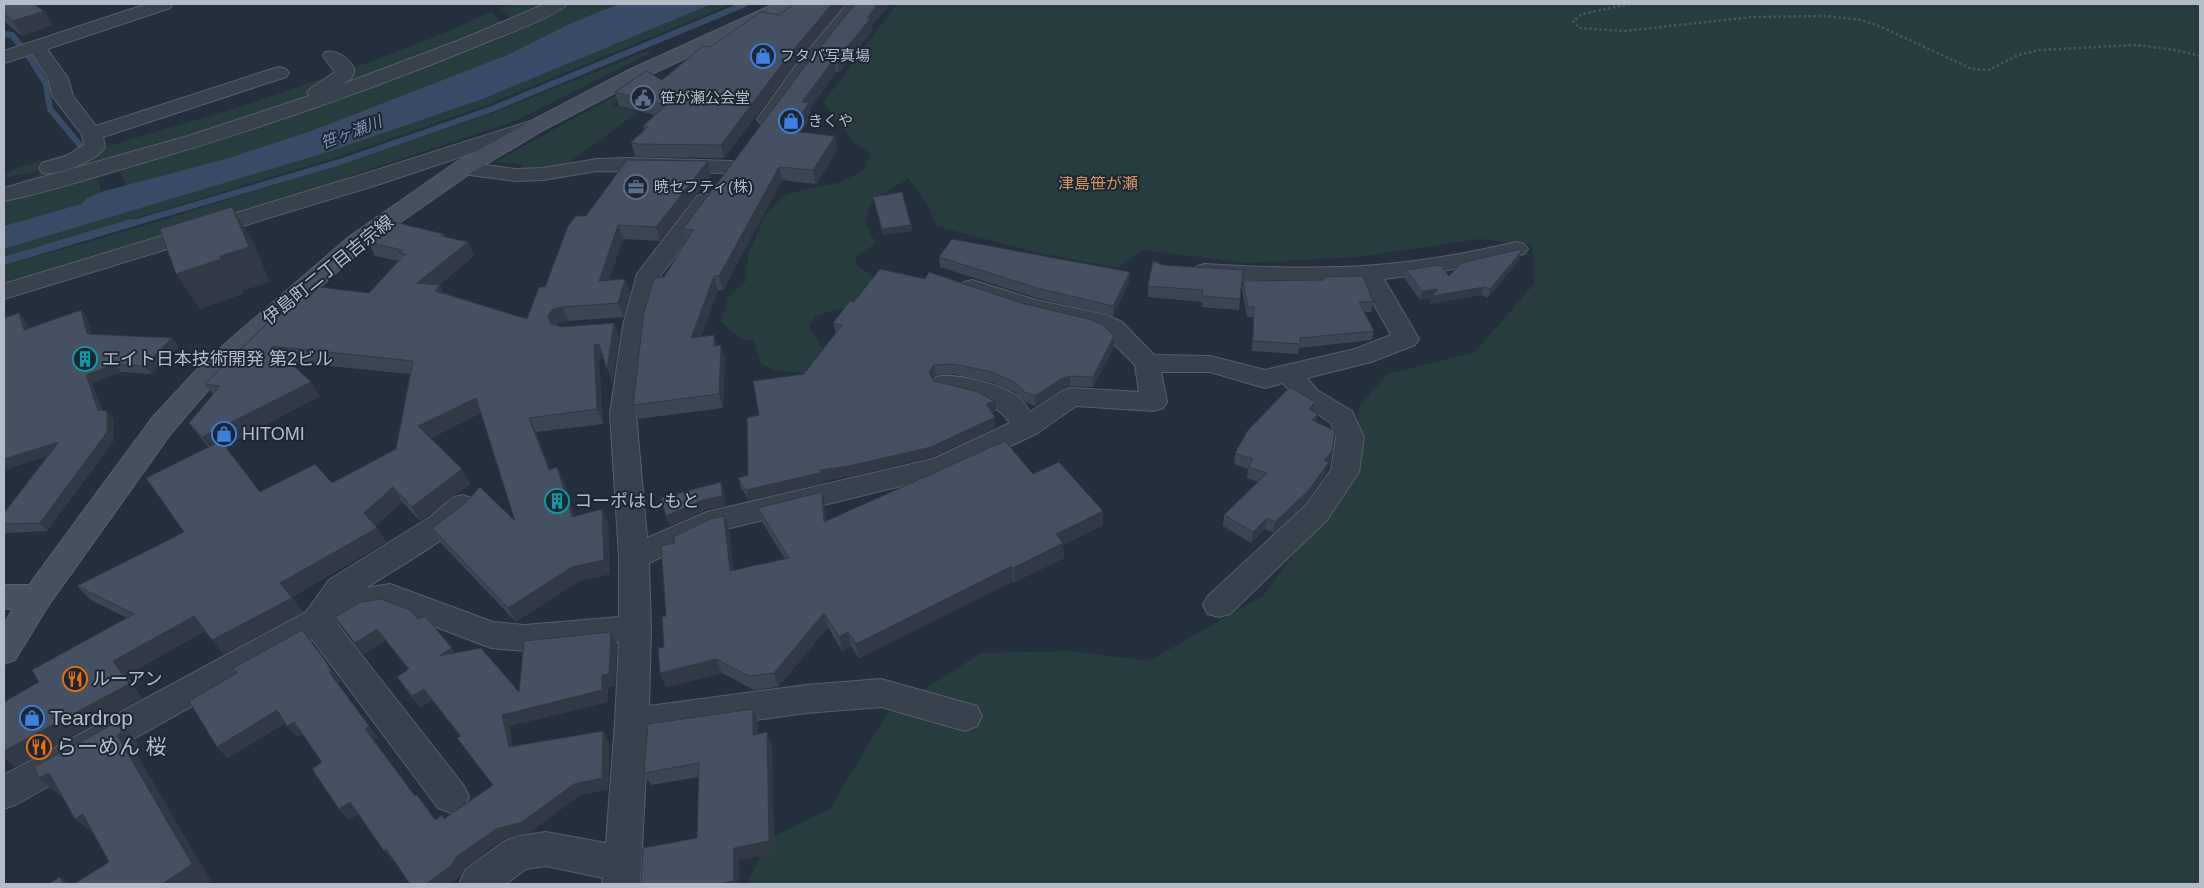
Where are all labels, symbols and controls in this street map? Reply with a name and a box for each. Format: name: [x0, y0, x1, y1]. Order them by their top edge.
shop icon: フタバ写真場: [750, 43, 776, 69]
place label: フタバ写真場: [780, 47, 870, 64]
public building icon: 笹が瀬公会堂: [630, 85, 656, 111]
place label: 笹が瀬公会堂: [660, 89, 750, 106]
shop icon: きくや: [778, 108, 804, 134]
water label: 笹ヶ瀬川: [318, 112, 386, 152]
place label: きくや: [808, 112, 853, 129]
office icon: 暁セフティ(株): [623, 174, 649, 200]
district label: 津島笹が瀬: [1058, 175, 1138, 192]
place label: 暁セフティ(株): [654, 178, 753, 195]
street label: 伊島町二丁目吉宗線: [259, 211, 397, 329]
building icon: エイト日本技術開発 第2ビル: [72, 346, 98, 372]
place label: エイト日本技術開発 第2ビル: [102, 349, 333, 369]
shop icon: HITOMI: [211, 421, 237, 447]
place label: HITOMI: [242, 424, 305, 444]
building icon: コーポはしもと: [544, 488, 570, 514]
place label: コーポはしもと: [574, 491, 700, 511]
restaurant icon: ルーアン: [62, 666, 88, 692]
place label: ルーアン: [92, 669, 163, 689]
shop icon: Teardrop: [19, 705, 45, 731]
place label: Teardrop: [50, 706, 133, 729]
restaurant icon: らーめん 桜: [26, 734, 52, 760]
place label: らーめん 桜: [56, 735, 167, 758]

